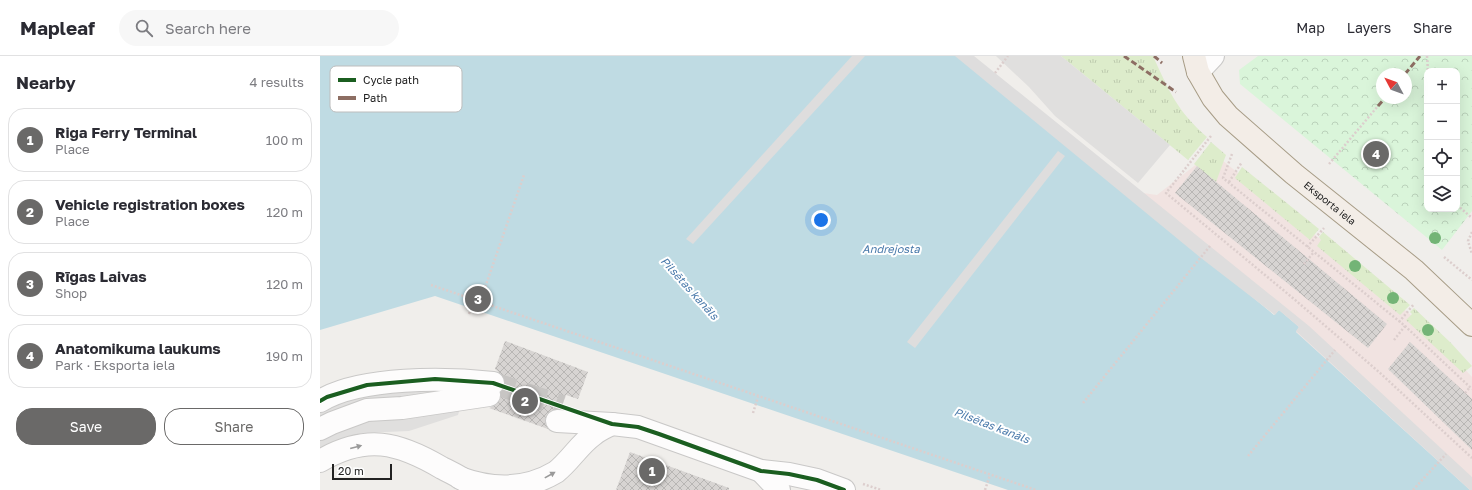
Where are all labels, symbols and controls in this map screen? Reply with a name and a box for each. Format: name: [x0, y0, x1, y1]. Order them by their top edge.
search box: [119, 10, 399, 46]
text: Mapleaf: [20, 16, 95, 39]
icon: search: [133, 17, 155, 39]
text: Search here: [165, 19, 251, 37]
text: Map: [1296, 19, 1325, 36]
text: Layers: [1347, 19, 1391, 36]
text: Share: [1413, 19, 1452, 36]
legend: [330, 66, 462, 112]
north arrow: [1376, 68, 1412, 104]
map controls: [1424, 68, 1460, 212]
button: +: [1424, 68, 1460, 104]
text: Nearby: [16, 72, 76, 93]
text: Cycle path: [363, 73, 419, 86]
text: 4 results: [250, 74, 304, 90]
text: Path: [363, 91, 387, 104]
button: −: [1424, 104, 1460, 140]
text: Riga Ferry Terminal: [55, 123, 197, 141]
text: 1: [27, 132, 33, 148]
text: 100 m: [266, 132, 303, 148]
pin: 4: [1363, 139, 1389, 169]
button: locate: [1424, 140, 1460, 176]
text: Place: [55, 141, 90, 157]
button: layers: [1424, 176, 1460, 212]
street label: Eksporta iela: [1302, 179, 1358, 227]
text: Vehicle registration boxes: [55, 195, 245, 213]
text: 2: [26, 204, 34, 220]
text: 120 m: [266, 204, 303, 220]
your location: [811, 210, 831, 230]
text: Place: [55, 213, 90, 229]
water label: Andrejosta: [862, 242, 921, 256]
water label: Pilsētas kanāls: [658, 254, 722, 323]
text: Rīgas Laivas: [55, 267, 147, 285]
text: 3: [26, 276, 34, 292]
text: 120 m: [266, 276, 303, 292]
pin: 3: [465, 284, 491, 314]
text: Shop: [55, 285, 87, 301]
text: Anatomikuma laukums: [55, 339, 221, 357]
text: 4: [26, 348, 34, 364]
text: 190 m: [266, 348, 303, 364]
text: Park · Eksporta iela: [55, 357, 175, 373]
pin: 2: [512, 386, 538, 416]
water label: Pilsētas kanāls: [952, 405, 1033, 446]
button: Save: [16, 408, 156, 445]
button: Share: [164, 408, 304, 445]
one-way arrow: [350, 443, 362, 449]
pin: 1: [639, 456, 665, 486]
scale bar: [332, 462, 392, 481]
text: 20 m: [338, 464, 364, 477]
one-way arrow: [544, 472, 556, 478]

